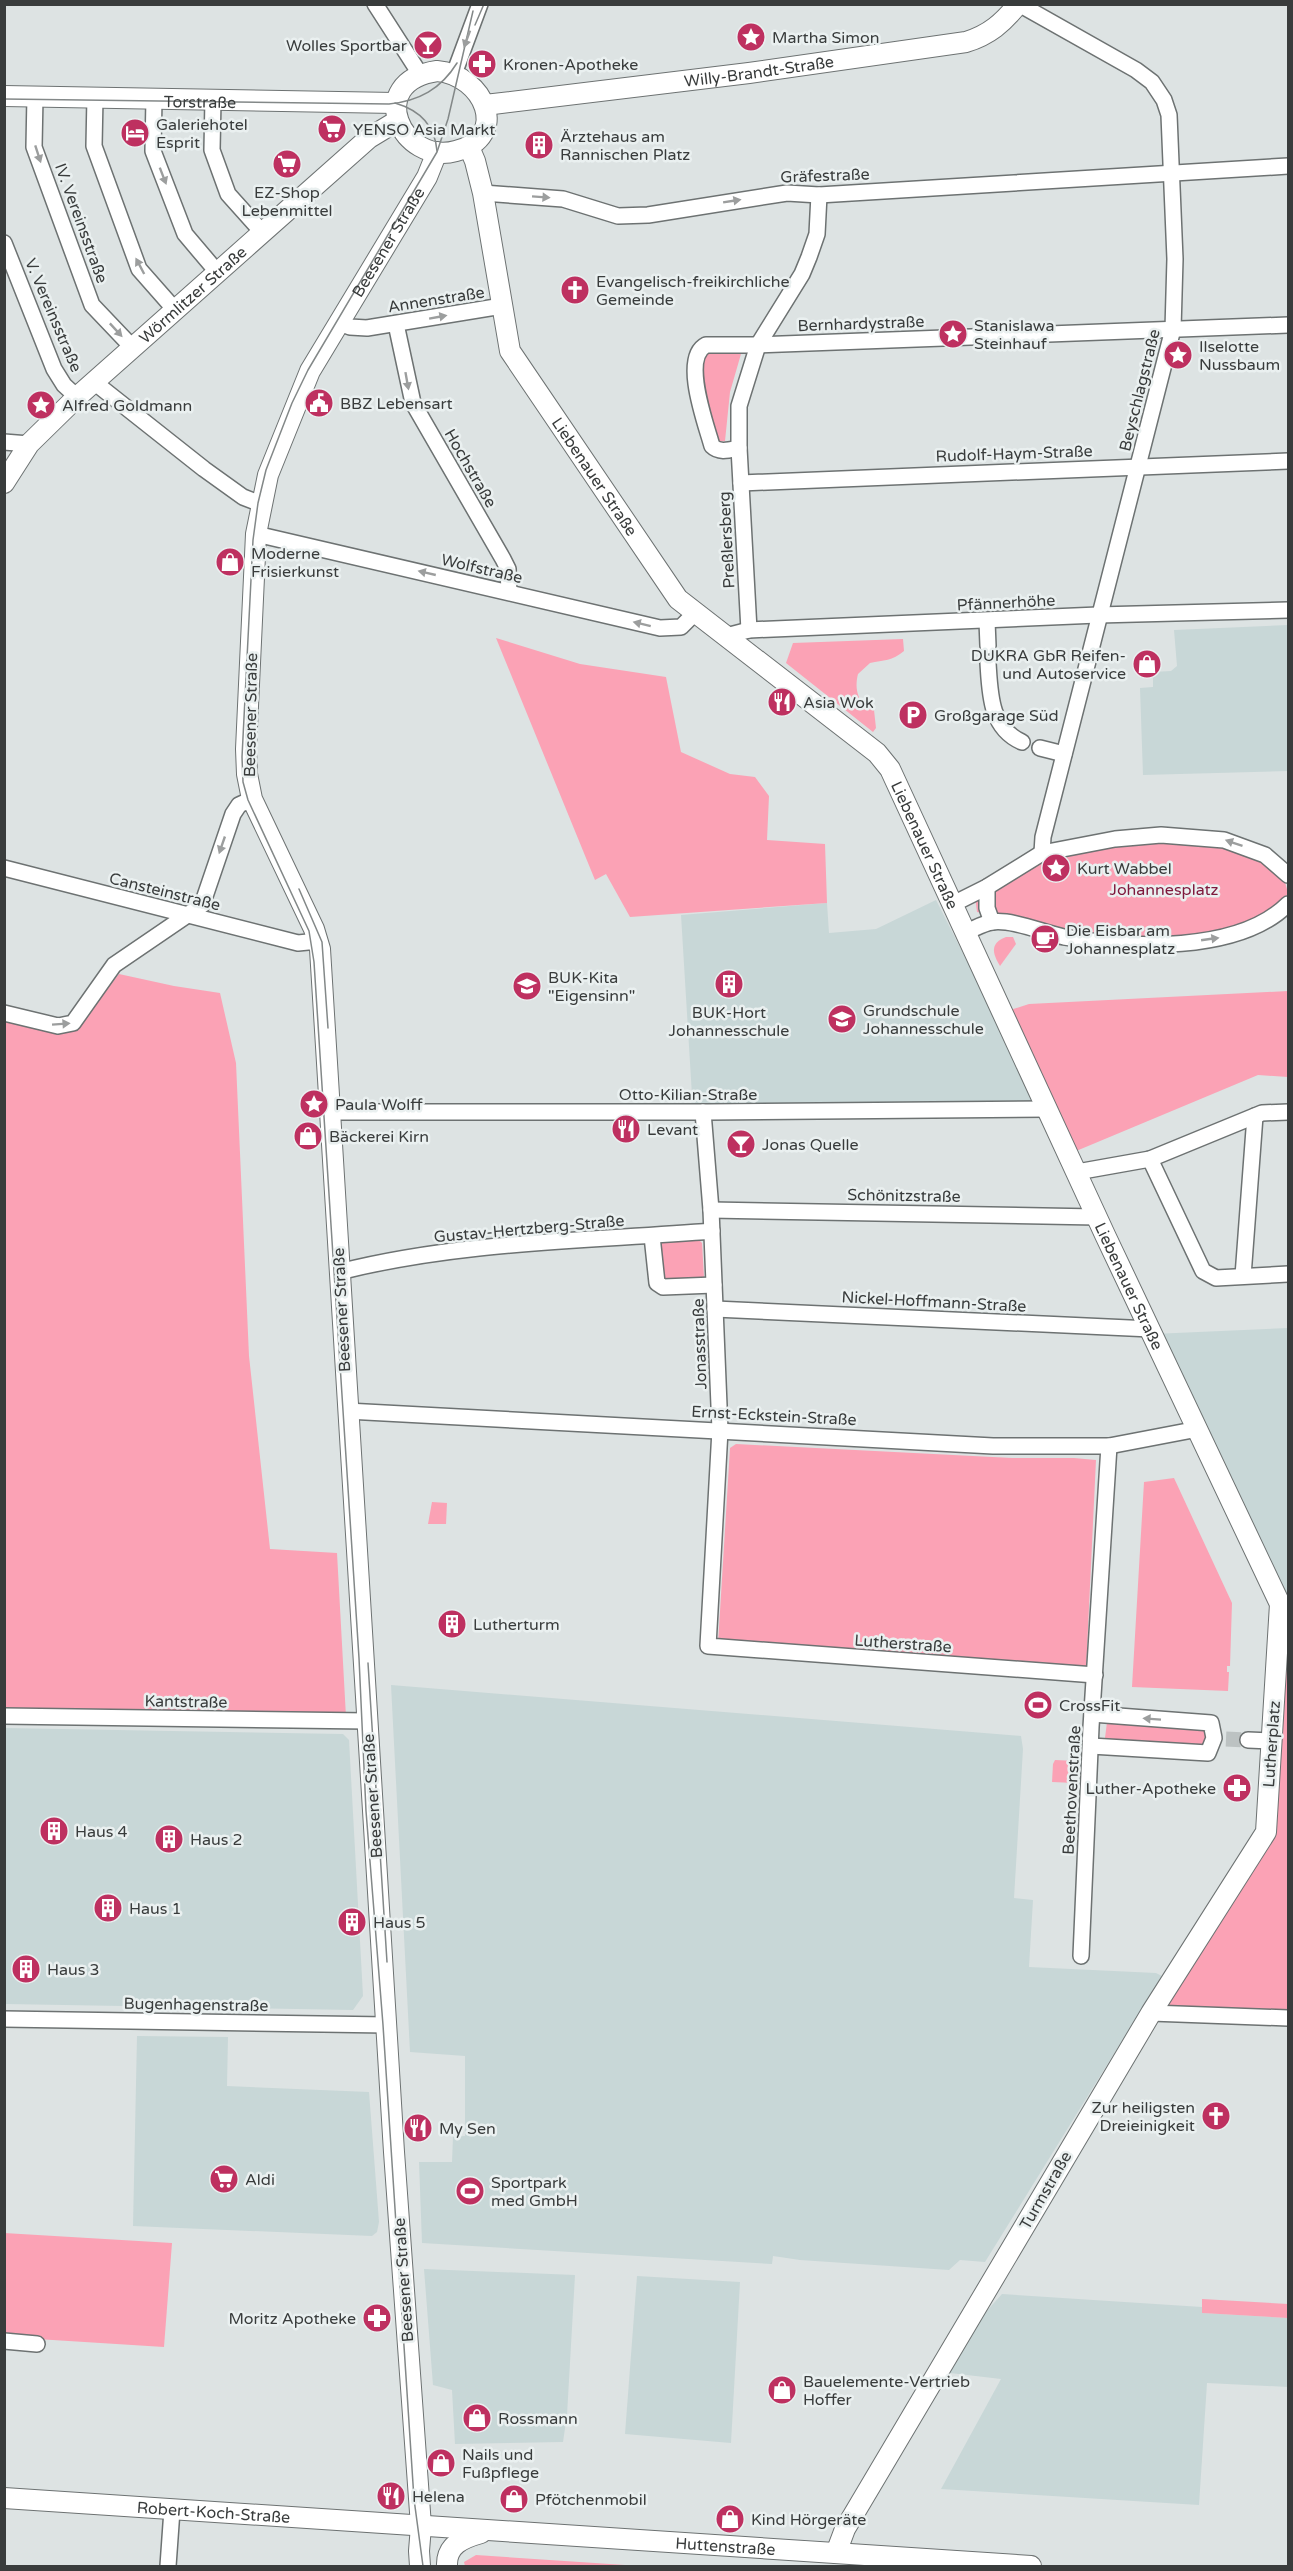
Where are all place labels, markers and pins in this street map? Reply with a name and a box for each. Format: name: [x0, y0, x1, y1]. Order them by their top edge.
place icon: Martha Simon: [735, 21, 767, 53]
place label: Martha Simon: [772, 28, 879, 48]
bar icon: Wolles Sportbar: [412, 29, 444, 61]
place label: Wolles Sportbar: [286, 36, 408, 56]
pharmacy icon: Kronen-Apotheke: [466, 48, 498, 80]
place label: Kronen-Apotheke: [503, 55, 638, 75]
supermarket icon: YENSO Asia Markt: [316, 113, 348, 145]
place label: Galeriehotel Esprit: [156, 115, 248, 153]
hotel icon: Galeriehotel Esprit: [119, 117, 151, 149]
place label: YENSO Asia Markt: [353, 120, 495, 140]
place label: Ärztehaus am Rannischen Platz: [560, 127, 690, 165]
building icon: Ärztehaus am Rannischen Platz: [523, 129, 555, 161]
supermarket icon: EZ-Shop Lebenmittel: [271, 148, 303, 180]
place label: EZ-Shop Lebenmittel: [242, 183, 333, 221]
place label: Evangelisch-freikirchliche Gemeinde: [596, 272, 790, 310]
church icon: Evangelisch-freikirchliche Gemeinde: [559, 274, 591, 306]
place label: Stanislawa Steinhauf: [974, 316, 1054, 354]
place icon: Stanislawa Steinhauf: [937, 318, 969, 350]
place label: Ilselotte Nussbaum: [1199, 337, 1280, 375]
place icon: Ilselotte Nussbaum: [1162, 339, 1194, 371]
public building icon: BBZ Lebensart: [303, 387, 335, 419]
place icon: Alfred Goldmann: [25, 389, 57, 421]
place label: BBZ Lebensart: [340, 394, 453, 414]
place label: Alfred Goldmann: [62, 396, 192, 416]
place label: Moderne Frisierkunst: [251, 544, 339, 582]
shop icon: Moderne Frisierkunst: [214, 546, 246, 578]
place label: DUKRA GbR Reifen- und Autoservice: [971, 646, 1126, 684]
shop icon: DUKRA GbR Reifen- und Autoservice: [1131, 648, 1163, 680]
restaurant icon: Asia Wok: [766, 686, 798, 718]
place label: Asia Wok: [803, 693, 874, 713]
parking icon: Großgarage Süd: [897, 699, 929, 731]
place label: Großgarage Süd: [934, 706, 1059, 726]
place icon: Kurt Wabbel: [1040, 852, 1072, 884]
place label: Kurt Wabbel: [1077, 859, 1172, 879]
place label: Die Eisbar am Johannesplatz: [1066, 921, 1175, 959]
cafe icon: Die Eisbar am Johannesplatz: [1029, 923, 1061, 955]
place label: BUK-Kita "Eigensinn": [548, 968, 635, 1006]
building icon: BUK-Hort Johannesschule: [713, 968, 745, 1000]
school or university icon: BUK-Kita "Eigensinn": [511, 970, 543, 1002]
place label: Grundschule Johannesschule: [863, 1001, 984, 1039]
place label: BUK-Hort Johannesschule: [669, 1003, 789, 1041]
school or university icon: Grundschule Johannesschule: [826, 1003, 858, 1035]
place icon: Paula Wolff: [298, 1088, 330, 1120]
place label: Paula Wolff: [335, 1095, 423, 1115]
restaurant icon: Levant: [610, 1113, 642, 1145]
shop icon: Bäckerei Kirn: [292, 1120, 324, 1152]
place label: Levant: [647, 1120, 698, 1140]
place label: Bäckerei Kirn: [329, 1127, 429, 1147]
bar icon: Jonas Quelle: [725, 1128, 757, 1160]
place label: Jonas Quelle: [762, 1135, 858, 1155]
building icon: Lutherturm: [436, 1608, 468, 1640]
place label: Lutherturm: [473, 1615, 560, 1635]
sports icon: CrossFit: [1022, 1689, 1054, 1721]
place label: CrossFit: [1059, 1696, 1120, 1716]
pharmacy icon: Luther-Apotheke: [1221, 1772, 1253, 1804]
place label: Luther-Apotheke: [1086, 1779, 1216, 1799]
building icon: Haus 4: [38, 1815, 70, 1847]
place label: Haus 4: [75, 1822, 128, 1842]
building icon: Haus 2: [153, 1823, 185, 1855]
place label: Haus 2: [190, 1830, 243, 1850]
building icon: Haus 1: [92, 1892, 124, 1924]
place label: Haus 1: [129, 1899, 182, 1919]
building icon: Haus 5: [336, 1906, 368, 1938]
place label: Haus 5: [373, 1913, 426, 1933]
building icon: Haus 3: [10, 1953, 42, 1985]
place label: Haus 3: [47, 1960, 100, 1980]
place label: Zur heiligsten Dreieinigkeit: [1091, 2098, 1195, 2136]
church icon: Zur heiligsten Dreieinigkeit: [1200, 2100, 1232, 2132]
restaurant icon: My Sen: [402, 2112, 434, 2144]
place label: My Sen: [439, 2119, 496, 2139]
supermarket icon: Aldi: [208, 2163, 240, 2195]
place label: Aldi: [245, 2170, 275, 2190]
place label: Sportpark med GmbH: [491, 2173, 578, 2211]
sports icon: Sportpark med GmbH: [454, 2175, 486, 2207]
pharmacy icon: Moritz Apotheke: [361, 2302, 393, 2334]
place label: Moritz Apotheke: [229, 2309, 356, 2329]
place label: Bauelemente-Vertrieb Hoffer: [803, 2372, 970, 2410]
shop icon: Bauelemente-Vertrieb Hoffer: [766, 2374, 798, 2406]
shop icon: Rossmann: [461, 2402, 493, 2434]
place label: Rossmann: [498, 2409, 578, 2429]
place label: Nails und Fußpflege: [462, 2445, 539, 2483]
shop icon: Nails und Fußpflege: [425, 2447, 457, 2479]
restaurant icon: Helena: [375, 2480, 407, 2512]
shop icon: Pfötchenmobil: [498, 2483, 530, 2515]
place label: Helena: [412, 2487, 465, 2507]
place label: Pfötchenmobil: [535, 2490, 647, 2510]
shop icon: Kind Hörgeräte: [714, 2503, 746, 2535]
place label: Kind Hörgeräte: [751, 2510, 866, 2530]

